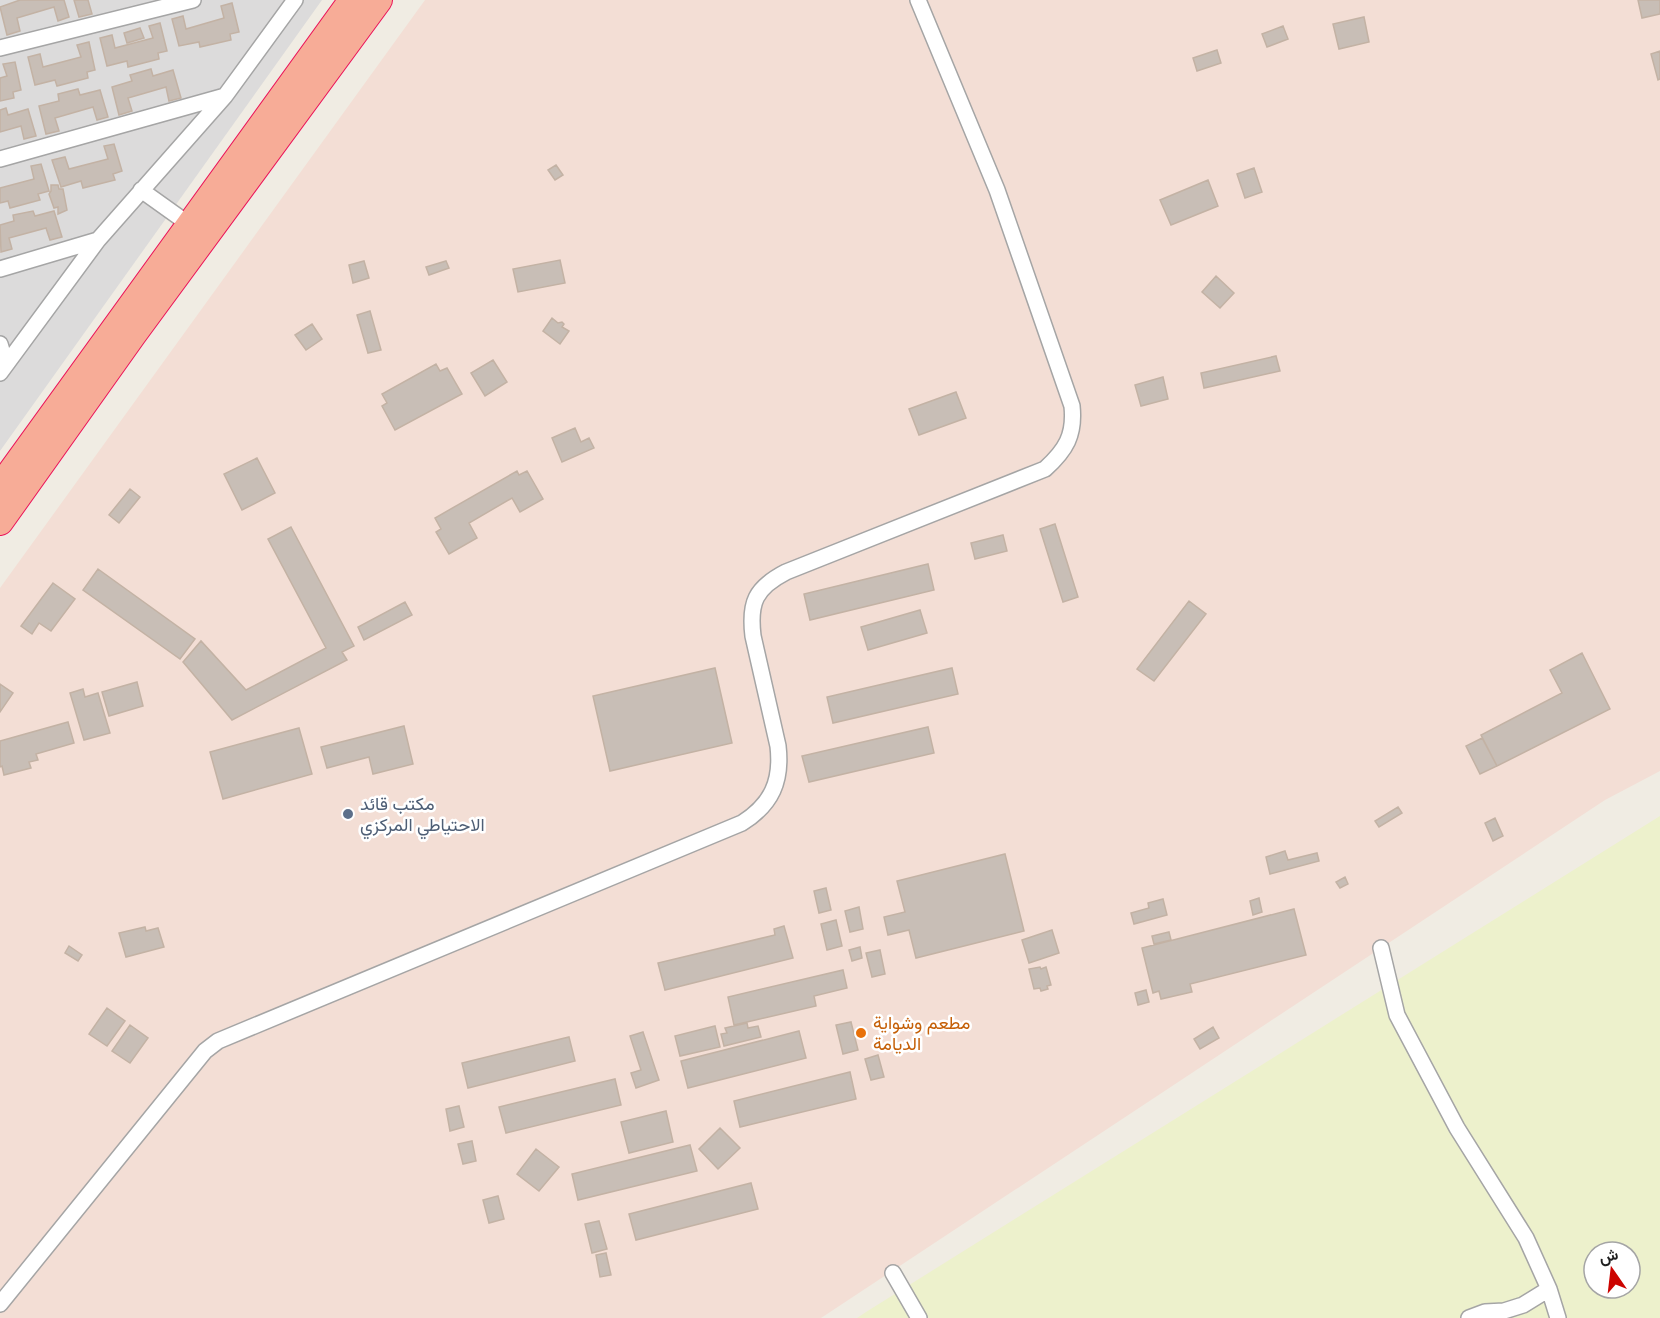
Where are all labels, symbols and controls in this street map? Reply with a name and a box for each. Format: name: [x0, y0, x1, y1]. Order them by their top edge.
place label: مكتب قائد الاحتياطي المركزي: [360, 792, 485, 840]
marker: مكتب قائد الاحتياطي المركزي: [341, 807, 355, 821]
place label: مطعم وشواية الديامة: [873, 1011, 970, 1054]
marker: مطعم وشواية الديامة: [854, 1026, 868, 1040]
north arrow: [1582, 1240, 1642, 1300]
text: ش: [1597, 1243, 1620, 1267]

